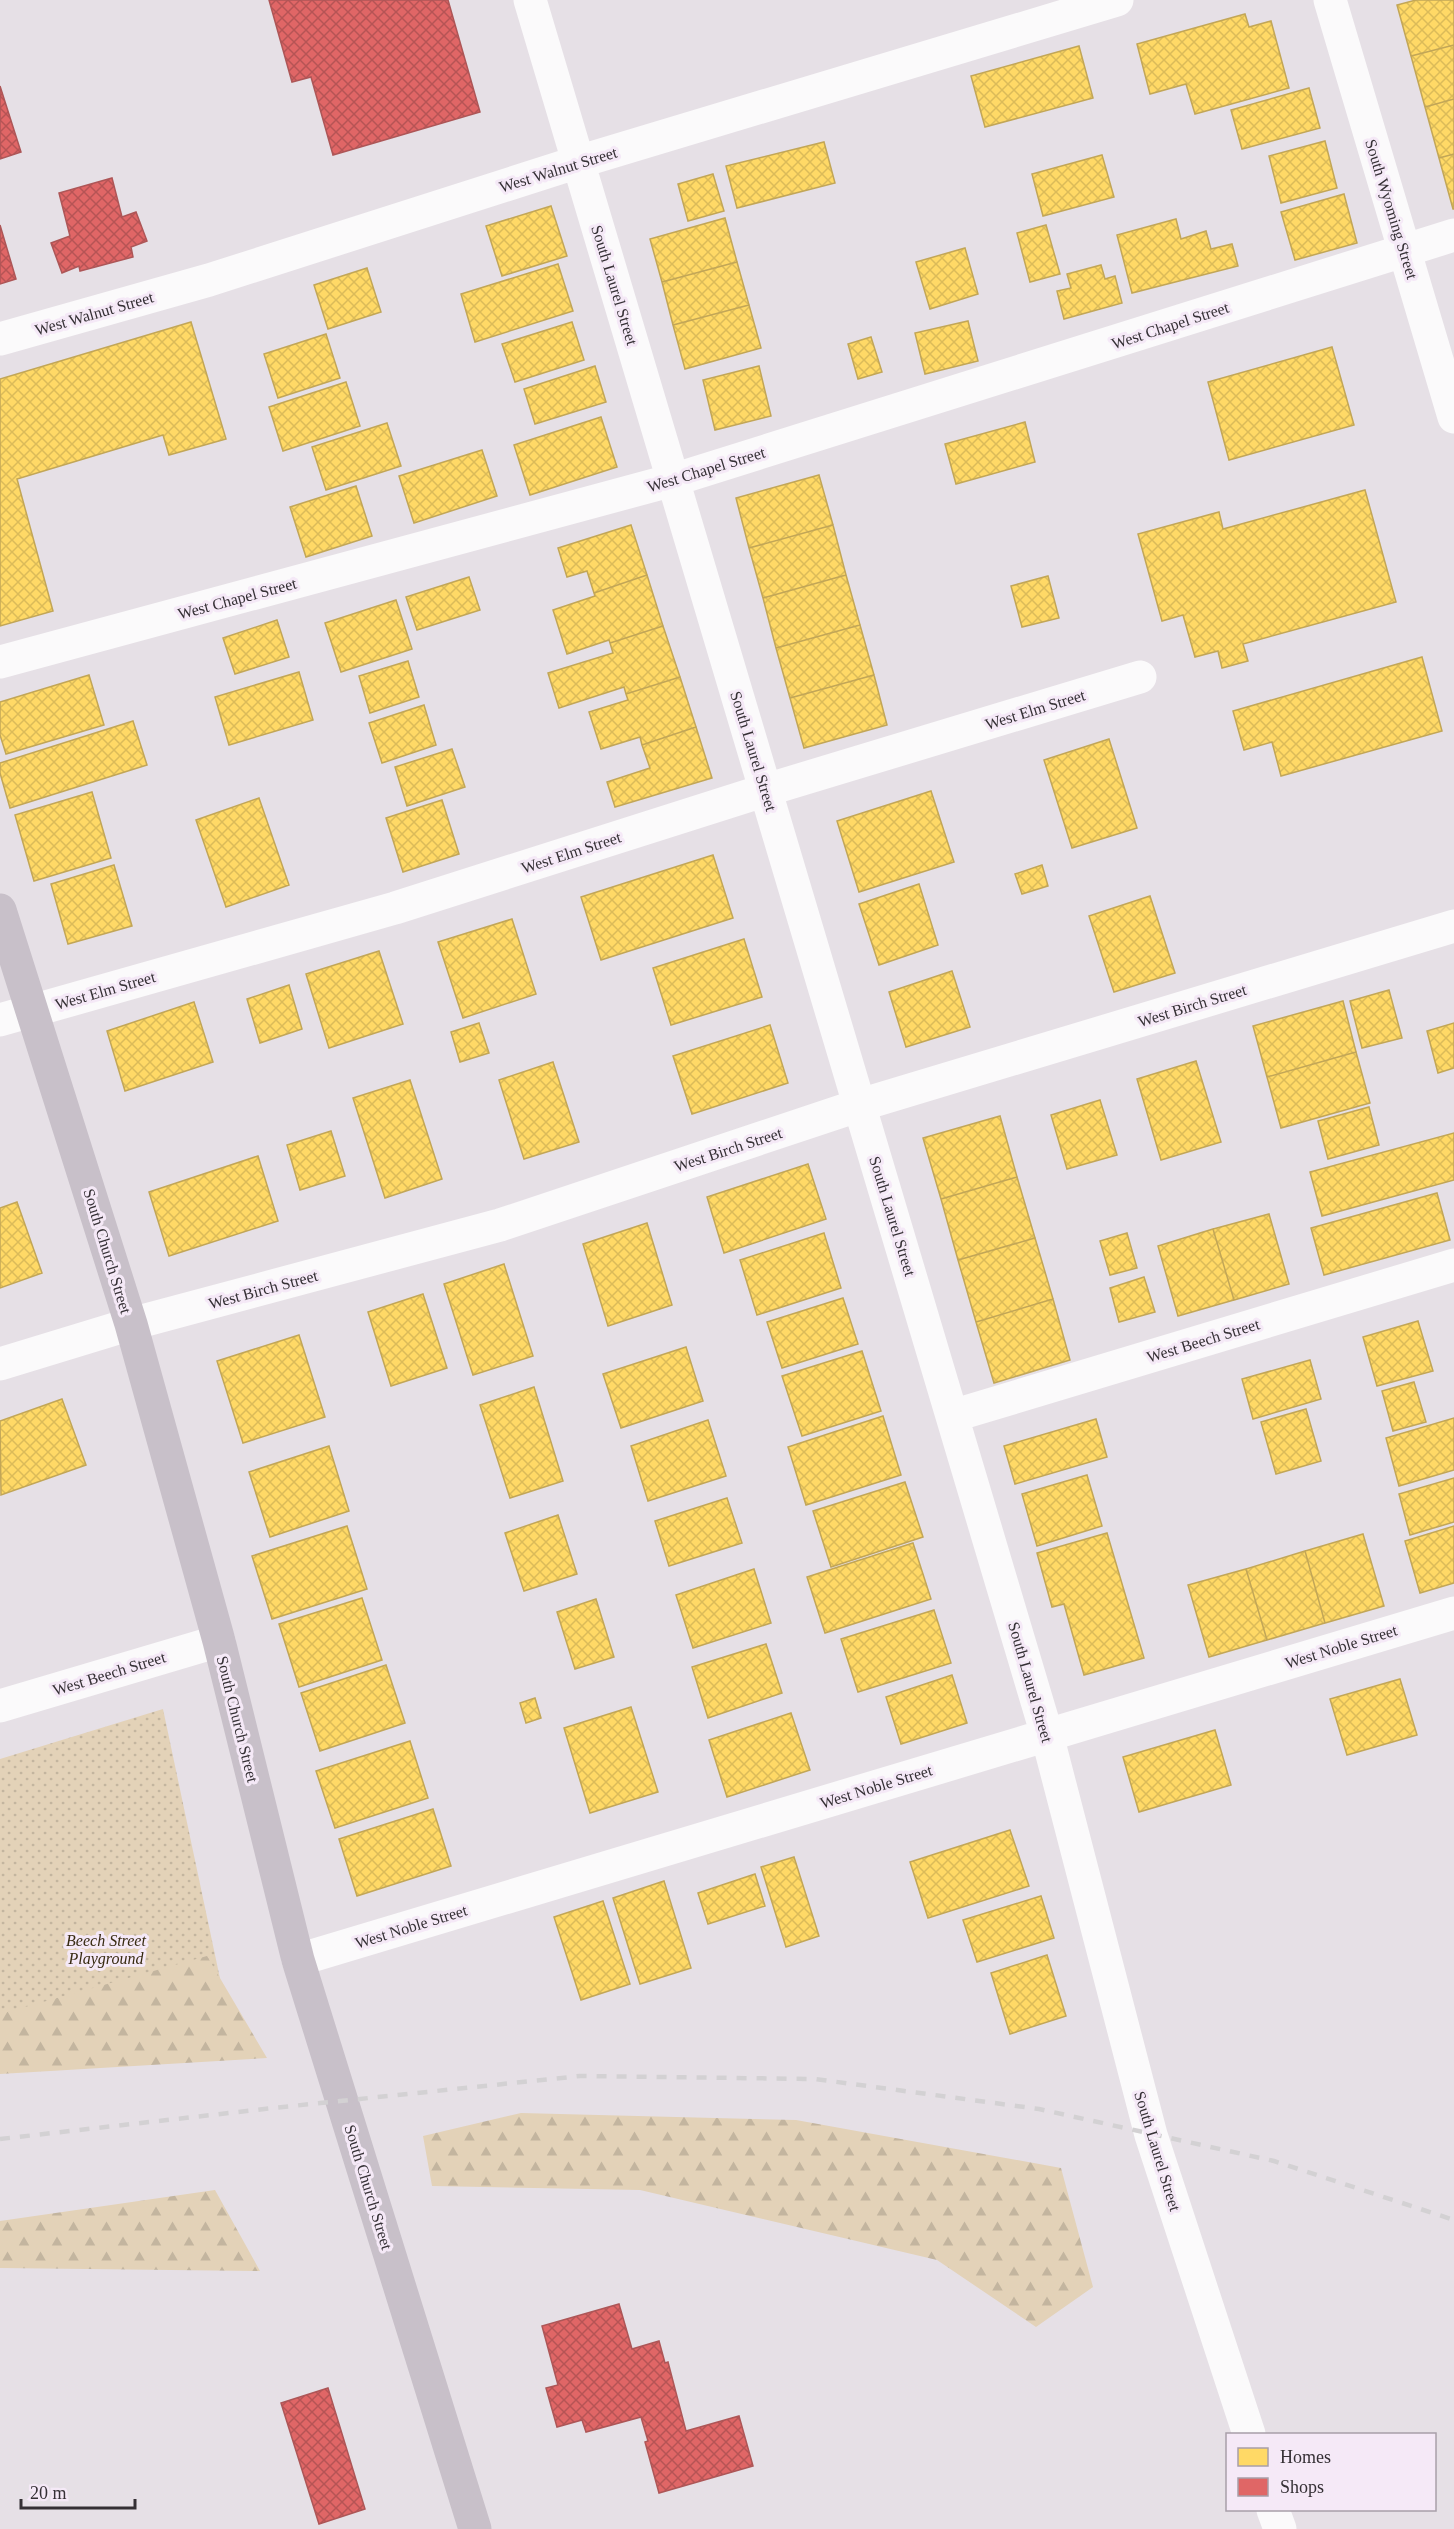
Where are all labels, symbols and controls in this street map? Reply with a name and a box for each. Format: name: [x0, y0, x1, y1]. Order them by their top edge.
street label: South Wyoming Street: [1361, 137, 1421, 282]
street label: West Walnut Street: [497, 143, 620, 196]
street label: South Laurel Street: [588, 223, 641, 348]
street label: West Walnut Street: [33, 288, 156, 339]
street label: West Chapel Street: [1109, 298, 1232, 353]
street label: West Chapel Street: [645, 443, 768, 496]
street label: West Chapel Street: [176, 574, 299, 623]
street label: West Elm Street: [983, 686, 1088, 733]
street label: South Laurel Street: [727, 689, 780, 814]
street label: West Elm Street: [519, 828, 624, 877]
street label: West Elm Street: [53, 968, 158, 1013]
street label: West Birch Street: [1136, 981, 1249, 1030]
street label: West Birch Street: [672, 1124, 785, 1175]
street label: South Laurel Street: [866, 1154, 919, 1279]
street label: South Church Street: [80, 1187, 135, 1316]
street label: West Birch Street: [207, 1267, 320, 1312]
street label: West Beech Street: [1145, 1315, 1262, 1366]
street label: South Laurel Street: [1005, 1620, 1056, 1745]
street label: West Noble Street: [1283, 1621, 1400, 1672]
street label: West Beech Street: [51, 1648, 168, 1699]
street label: South Church Street: [214, 1654, 262, 1785]
street label: West Noble Street: [818, 1761, 935, 1812]
street label: West Noble Street: [353, 1901, 470, 1952]
park label: Beech Street Playground: [66, 1932, 146, 1968]
street label: South Laurel Street: [1131, 2089, 1184, 2214]
street label: South Church Street: [341, 2123, 396, 2252]
legend: [1226, 2433, 1436, 2511]
text: Homes: [1280, 2447, 1331, 2467]
scale bar: [21, 2472, 135, 2510]
text: Shops: [1280, 2477, 1324, 2497]
text: 20 m: [30, 2483, 67, 2503]

